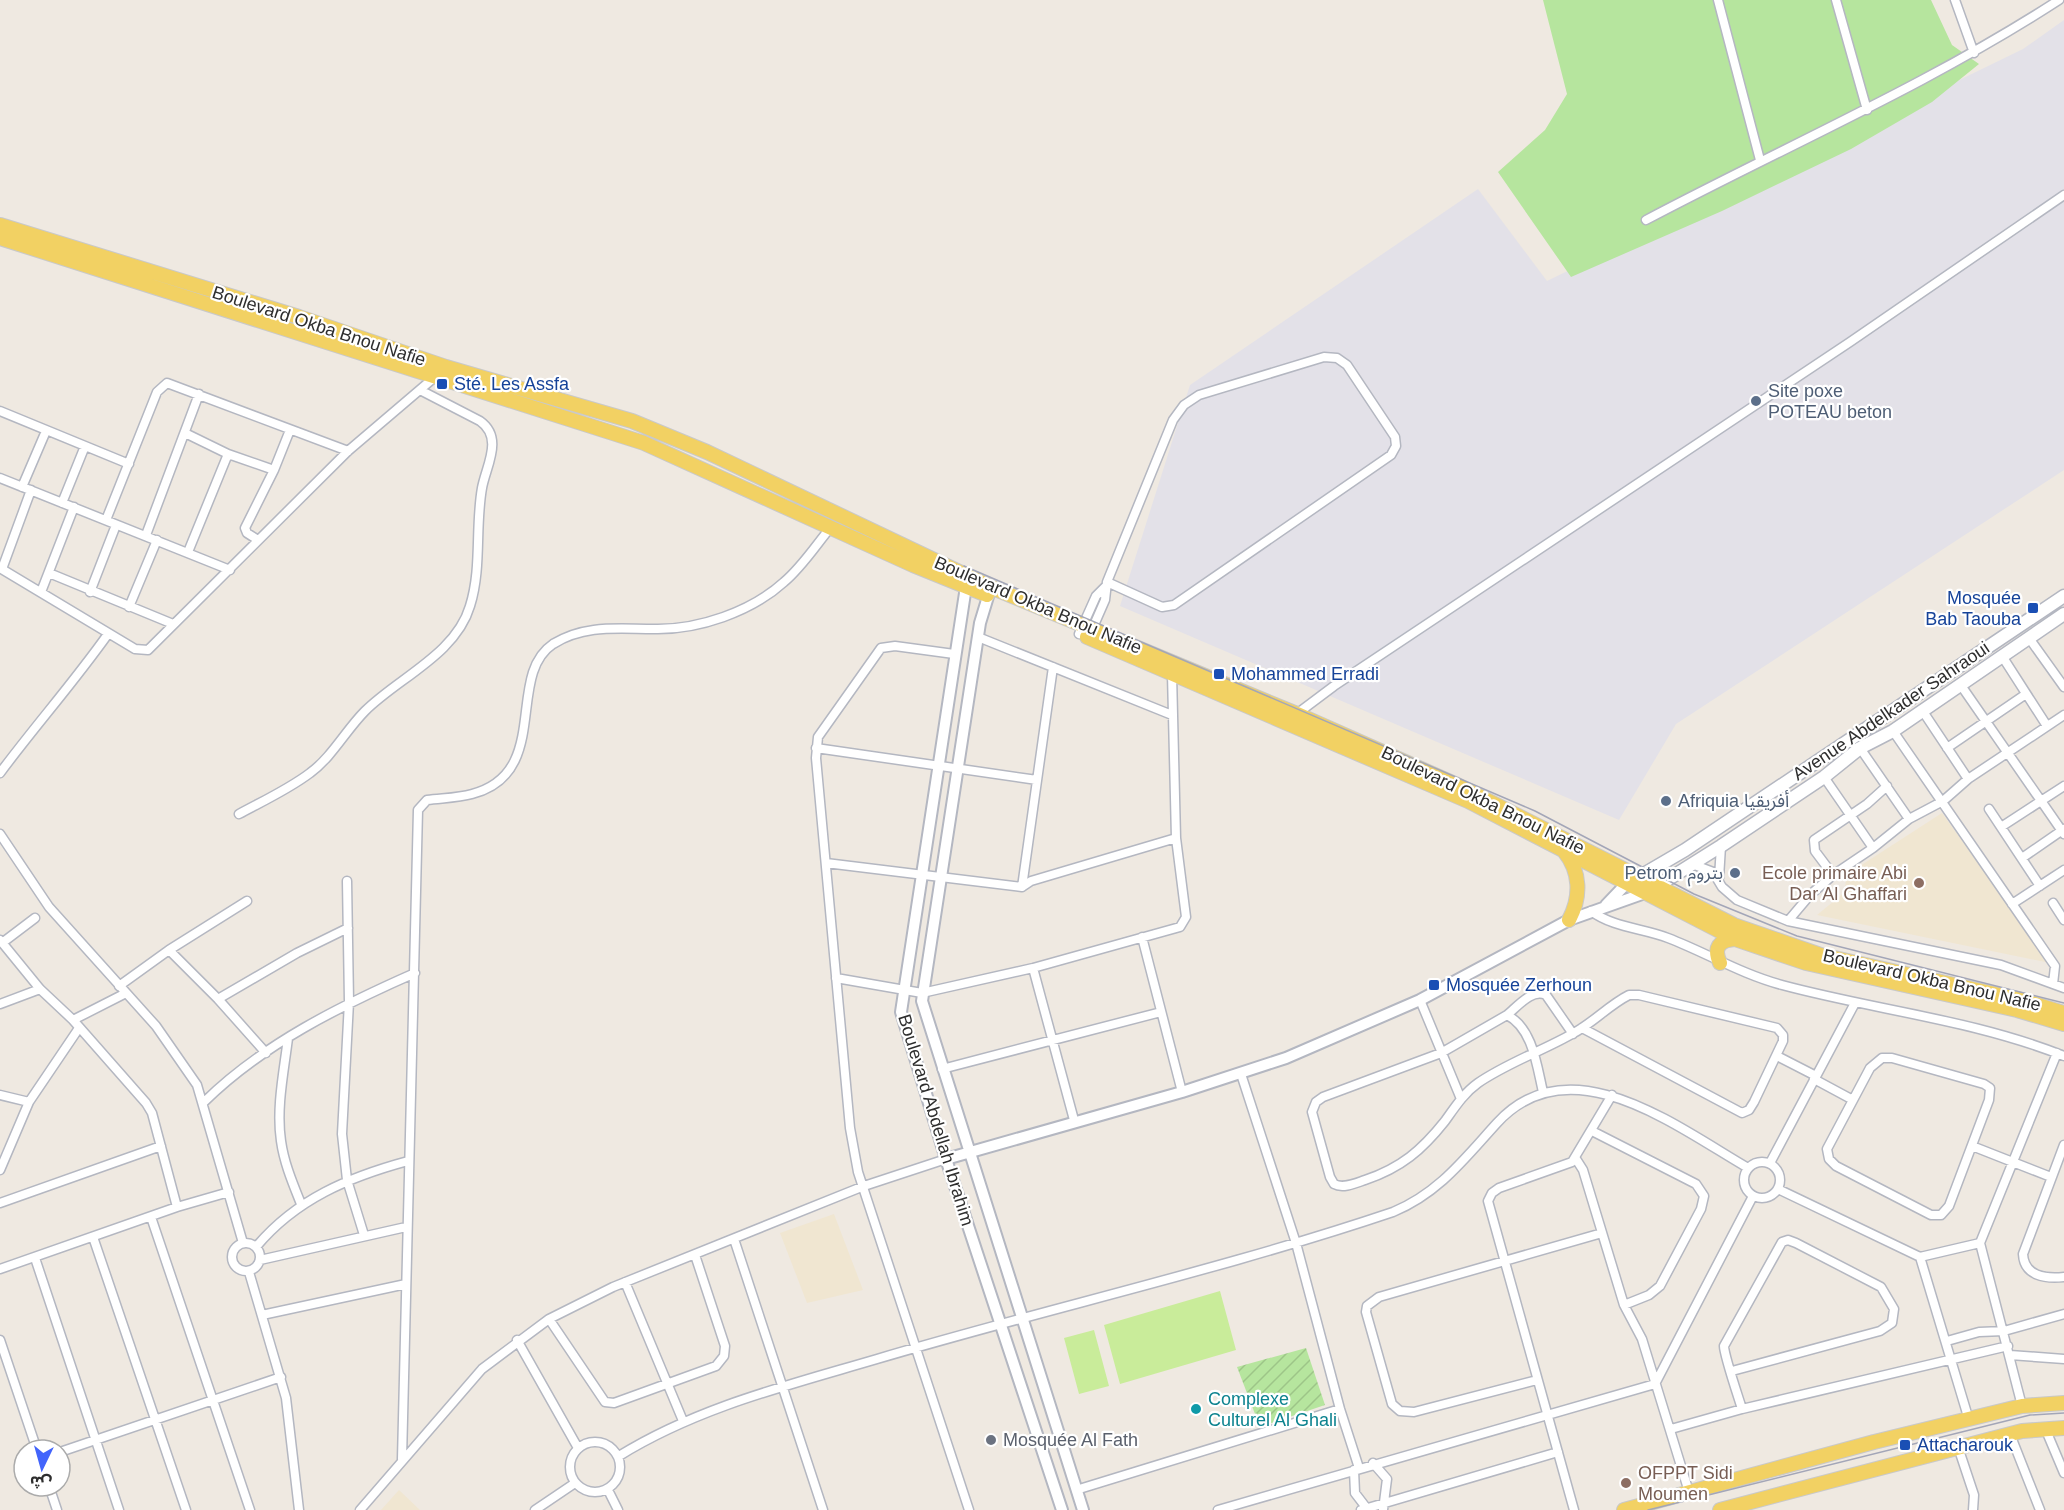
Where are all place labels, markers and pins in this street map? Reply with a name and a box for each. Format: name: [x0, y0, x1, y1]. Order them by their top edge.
place label: Sté. Les Assfa: [454, 374, 570, 394]
marker: Sté. Les Assfa: [435, 377, 449, 391]
place label: Site poxe POTEAU beton: [1768, 381, 1892, 422]
marker: Site poxe POTEAU beton: [1749, 394, 1763, 408]
place label: Mosquée Bab Taouba: [1925, 588, 2022, 629]
marker: Mosquée Bab Taouba: [2026, 601, 2040, 615]
place label: Mohammed Erradi: [1231, 664, 1379, 684]
marker: Mohammed Erradi: [1212, 667, 1226, 681]
place label: Afriquia أفريقيا: [1678, 790, 1789, 812]
marker: Afriquia أفريقيا: [1659, 794, 1673, 808]
place label: Petrom بتروم: [1625, 863, 1723, 887]
place label: Ecole primaire Abi Dar Al Ghaffari: [1762, 863, 1907, 904]
marker: Petrom بتروم: [1728, 866, 1742, 880]
marker: Ecole primaire Abi Dar Al Ghaffari: [1912, 876, 1926, 890]
place label: Mosquée Zerhoun: [1446, 975, 1592, 995]
marker: Mosquée Zerhoun: [1427, 978, 1441, 992]
place label: Complexe Culturel Al Ghali: [1208, 1389, 1337, 1430]
marker: Complexe Culturel Al Ghali: [1189, 1402, 1203, 1416]
place label: Mosquée Al Fath: [1003, 1430, 1138, 1450]
marker: Mosquée Al Fath: [984, 1433, 998, 1447]
place label: Attacharouk: [1917, 1435, 2014, 1455]
marker: Attacharouk: [1898, 1438, 1912, 1452]
place label: OFPPT Sidi Moumen: [1638, 1463, 1733, 1504]
marker: OFPPT Sidi Moumen: [1619, 1476, 1633, 1490]

